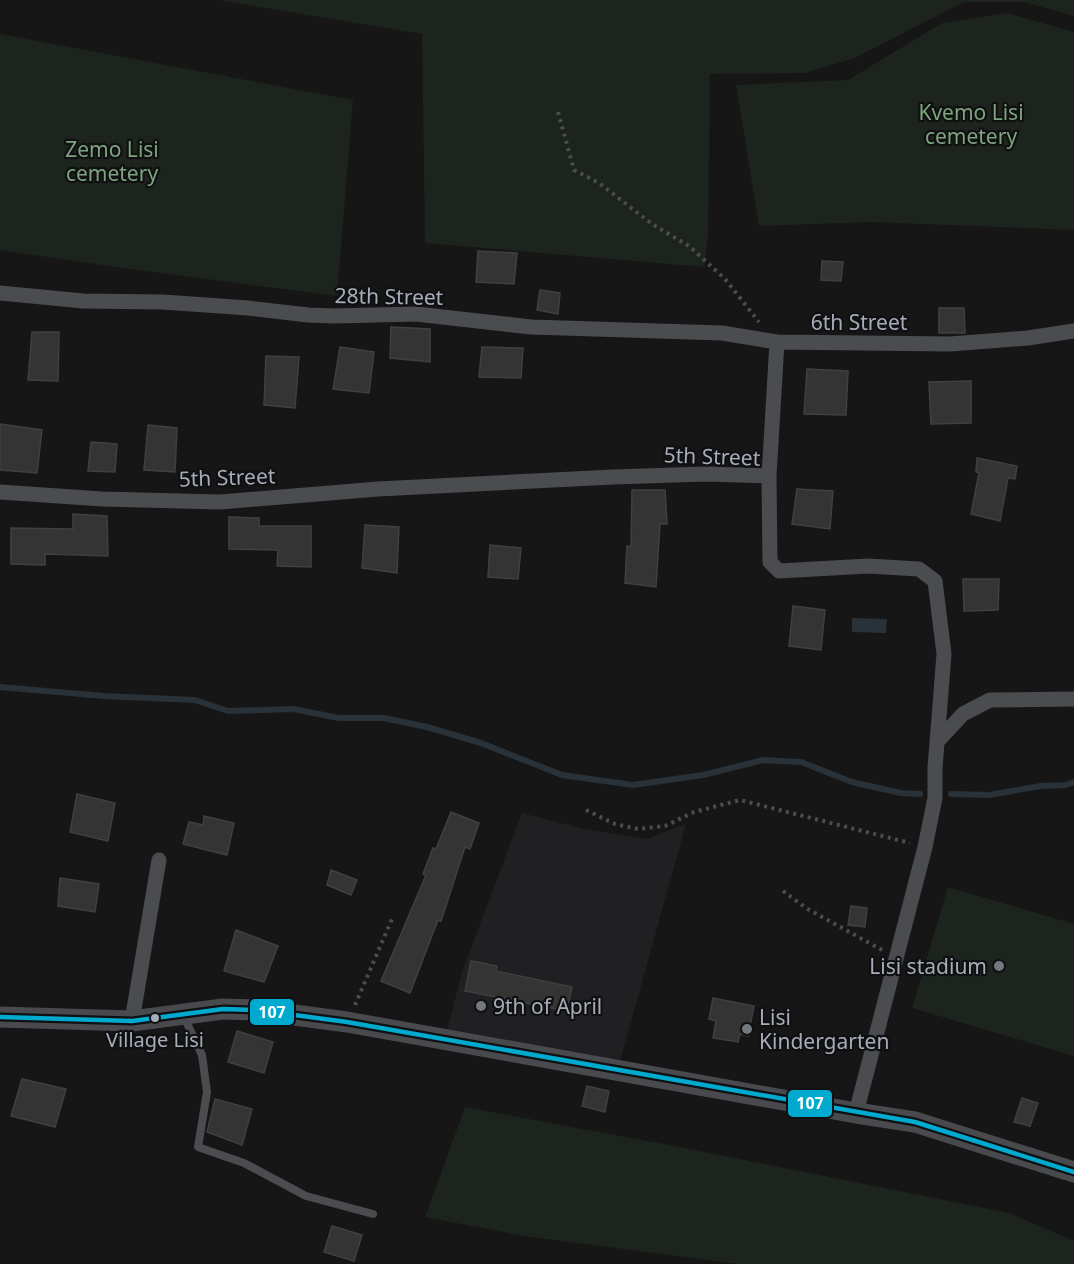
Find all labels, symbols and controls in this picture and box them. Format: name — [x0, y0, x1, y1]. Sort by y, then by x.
park label: Kvemo Lisi cemetery — [918, 98, 1024, 150]
park label: Zemo Lisi cemetery — [65, 135, 159, 187]
street label: 28th Street — [334, 281, 444, 311]
street label: 6th Street — [811, 308, 908, 336]
street label: 5th Street — [663, 440, 761, 472]
street label: 5th Street — [178, 461, 276, 493]
place label: Lisi stadium — [869, 952, 987, 980]
marker: Lisi stadium — [992, 959, 1006, 973]
place label: 9th of April — [493, 992, 602, 1020]
line badge: 107 — [249, 998, 295, 1026]
marker: 9th of April — [474, 999, 488, 1013]
text: 107 — [258, 1001, 286, 1023]
place label: Lisi Kindergarten — [759, 1003, 889, 1055]
marker: Village Lisi — [149, 1012, 161, 1024]
marker: Lisi Kindergarten — [740, 1022, 754, 1036]
place label: Village Lisi — [106, 1026, 204, 1053]
line badge: 107 — [787, 1089, 833, 1118]
text: 107 — [796, 1092, 824, 1114]

